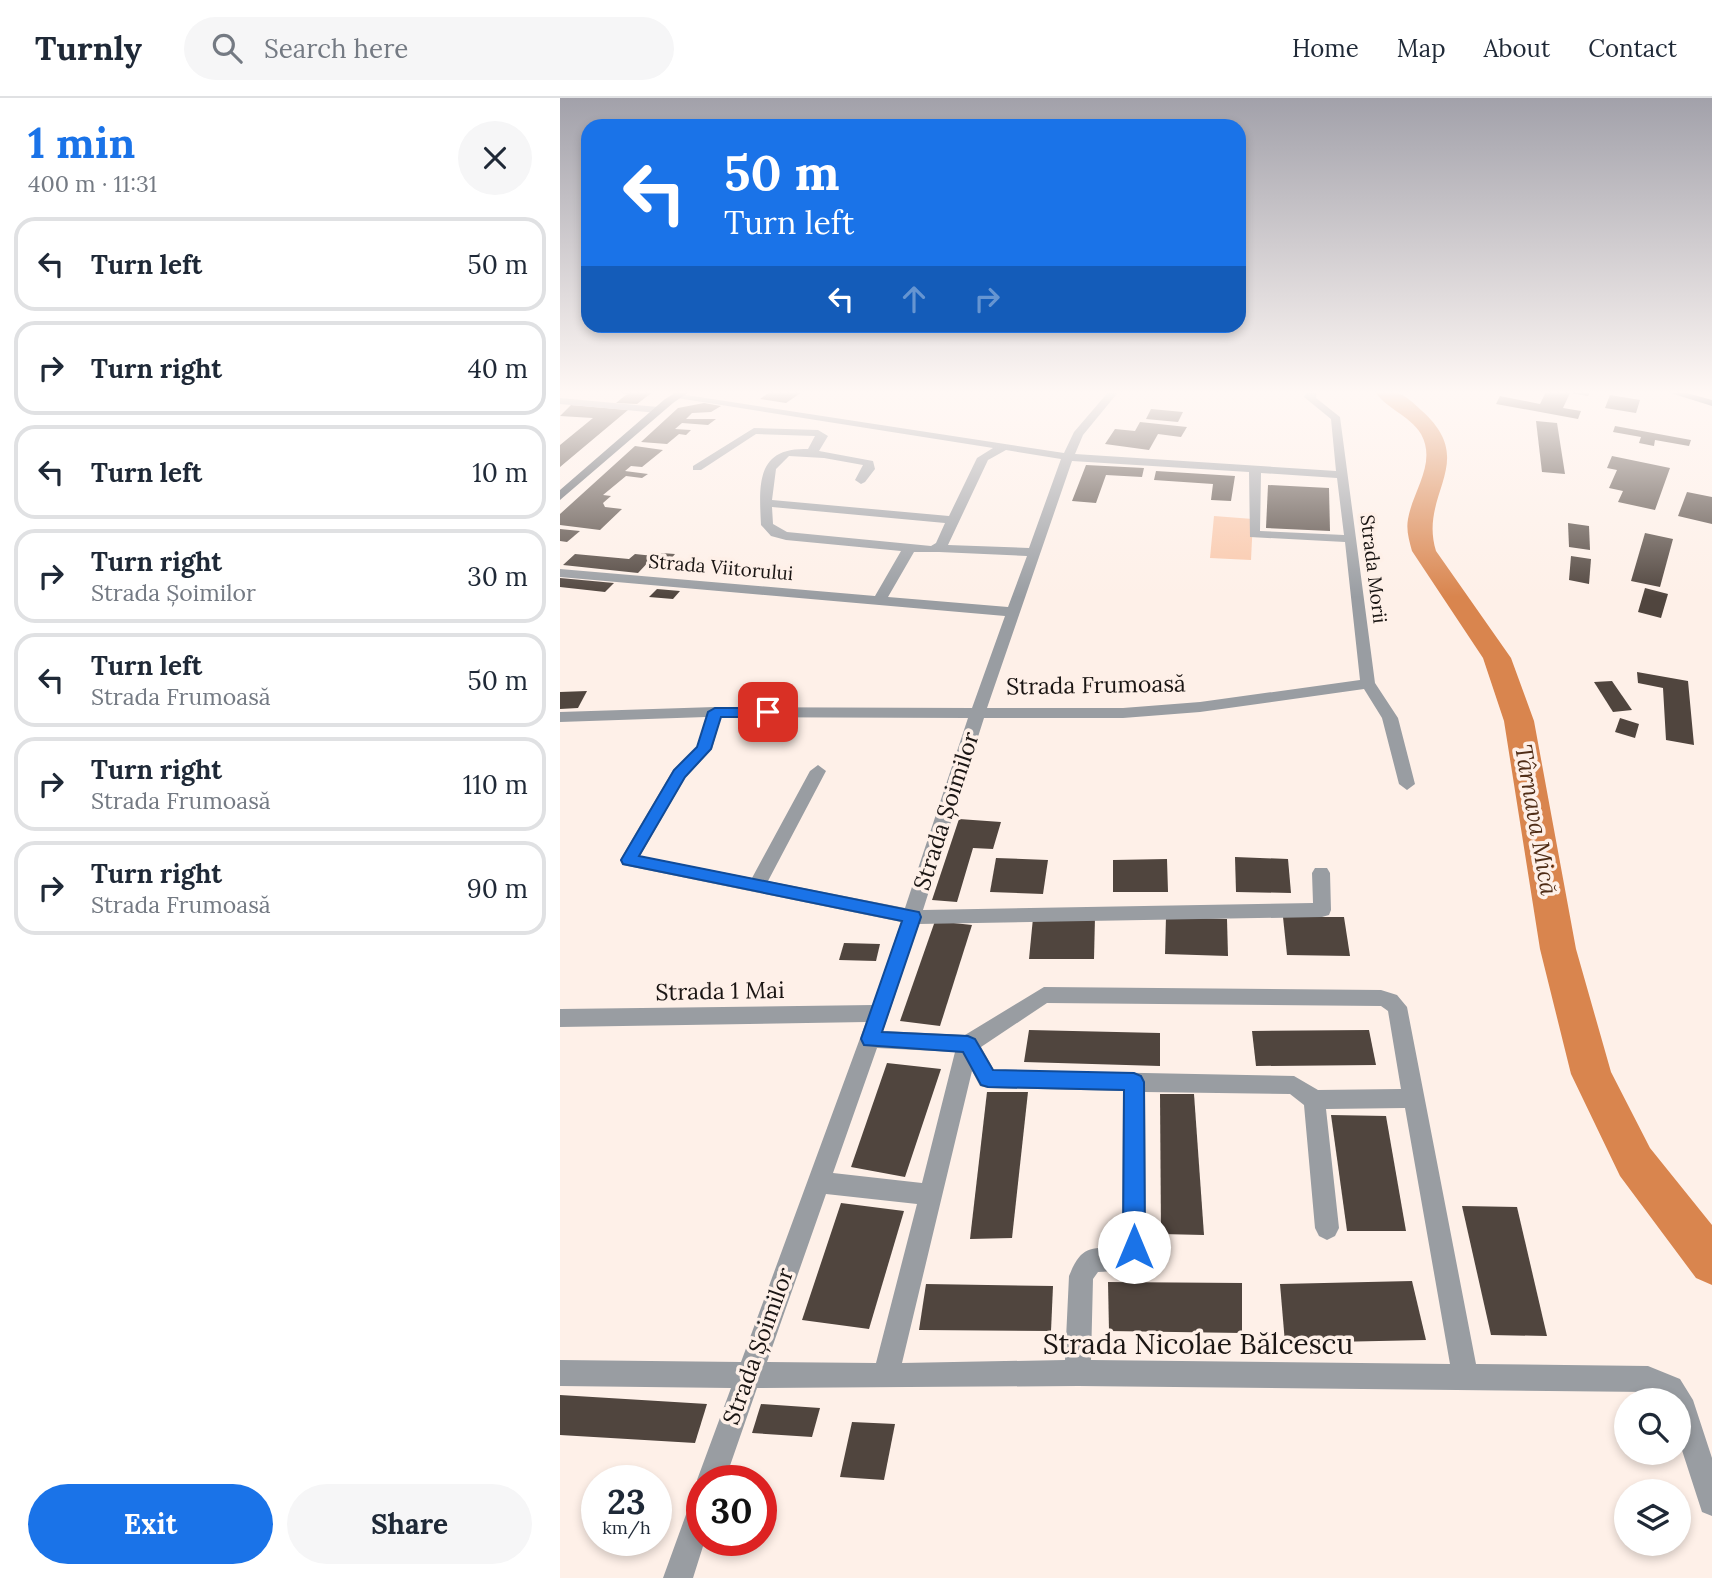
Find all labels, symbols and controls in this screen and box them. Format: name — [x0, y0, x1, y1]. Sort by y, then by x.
search box — [184, 17, 674, 80]
text: Turnly — [35, 27, 142, 69]
icon: search — [208, 29, 246, 67]
text: Search here — [264, 32, 408, 65]
text: Home — [1292, 33, 1359, 64]
text: Map — [1397, 33, 1446, 64]
text: About — [1484, 33, 1550, 64]
text: Contact — [1588, 33, 1677, 64]
text: 1 min — [28, 116, 135, 170]
button: close — [458, 121, 532, 195]
text: 50 m — [724, 141, 840, 203]
icon: left — [609, 147, 700, 238]
text: 400 m · 11:31 — [28, 169, 157, 198]
text: Turn left — [724, 202, 854, 243]
icon: left — [32, 245, 70, 283]
text: Turn left — [91, 248, 202, 281]
text: 50 m — [468, 248, 528, 281]
icon: left — [822, 280, 860, 318]
icon: ahead — [895, 280, 933, 318]
icon: right — [968, 280, 1006, 318]
icon: right — [32, 349, 70, 387]
text: Turn right — [91, 352, 222, 385]
text: 40 m — [468, 352, 528, 385]
icon: left — [32, 453, 70, 491]
text: Turn left — [91, 456, 202, 489]
text: 10 m — [472, 456, 528, 489]
street label: Strada Morii — [1355, 513, 1393, 625]
text: Turn right — [91, 545, 222, 578]
street label: Strada Viitorului — [648, 549, 794, 585]
icon: right — [32, 557, 70, 595]
text: 30 m — [467, 560, 528, 593]
text: Strada Șoimilor — [91, 578, 256, 607]
text: Turn left — [91, 649, 202, 682]
icon: left — [32, 661, 70, 699]
text: 50 m — [468, 664, 528, 697]
street label: Strada Frumoasă — [1006, 668, 1186, 701]
text: Strada Frumoasă — [91, 682, 271, 711]
pin — [738, 682, 798, 742]
icon: arrive — [749, 693, 787, 731]
street label: Strada Șoimilor — [906, 728, 985, 894]
water label: Târnava Mică — [1508, 742, 1565, 898]
text: Turn right — [91, 753, 222, 786]
icon: right — [32, 765, 70, 803]
text: 110 m — [463, 768, 528, 801]
text: Strada Frumoasă — [91, 786, 271, 815]
text: Turn right — [91, 857, 222, 890]
icon: right — [32, 869, 70, 907]
text: 90 m — [467, 872, 528, 905]
text: Strada Frumoasă — [91, 890, 271, 919]
street label: Strada 1 Mai — [655, 975, 785, 1006]
position arrow — [1097, 1210, 1171, 1284]
street label: Strada Șoimilor — [716, 1263, 799, 1428]
street label: Strada Nicolae Bălcescu — [1043, 1326, 1353, 1362]
map controls — [1614, 1388, 1691, 1556]
button: search — [1614, 1388, 1691, 1465]
speed limit sign: 30 — [686, 1465, 777, 1556]
text: 23 — [607, 1479, 646, 1524]
button: layers — [1614, 1479, 1691, 1556]
button: Exit — [28, 1484, 273, 1564]
button: Share — [287, 1484, 532, 1564]
text: km/h — [602, 1516, 651, 1539]

